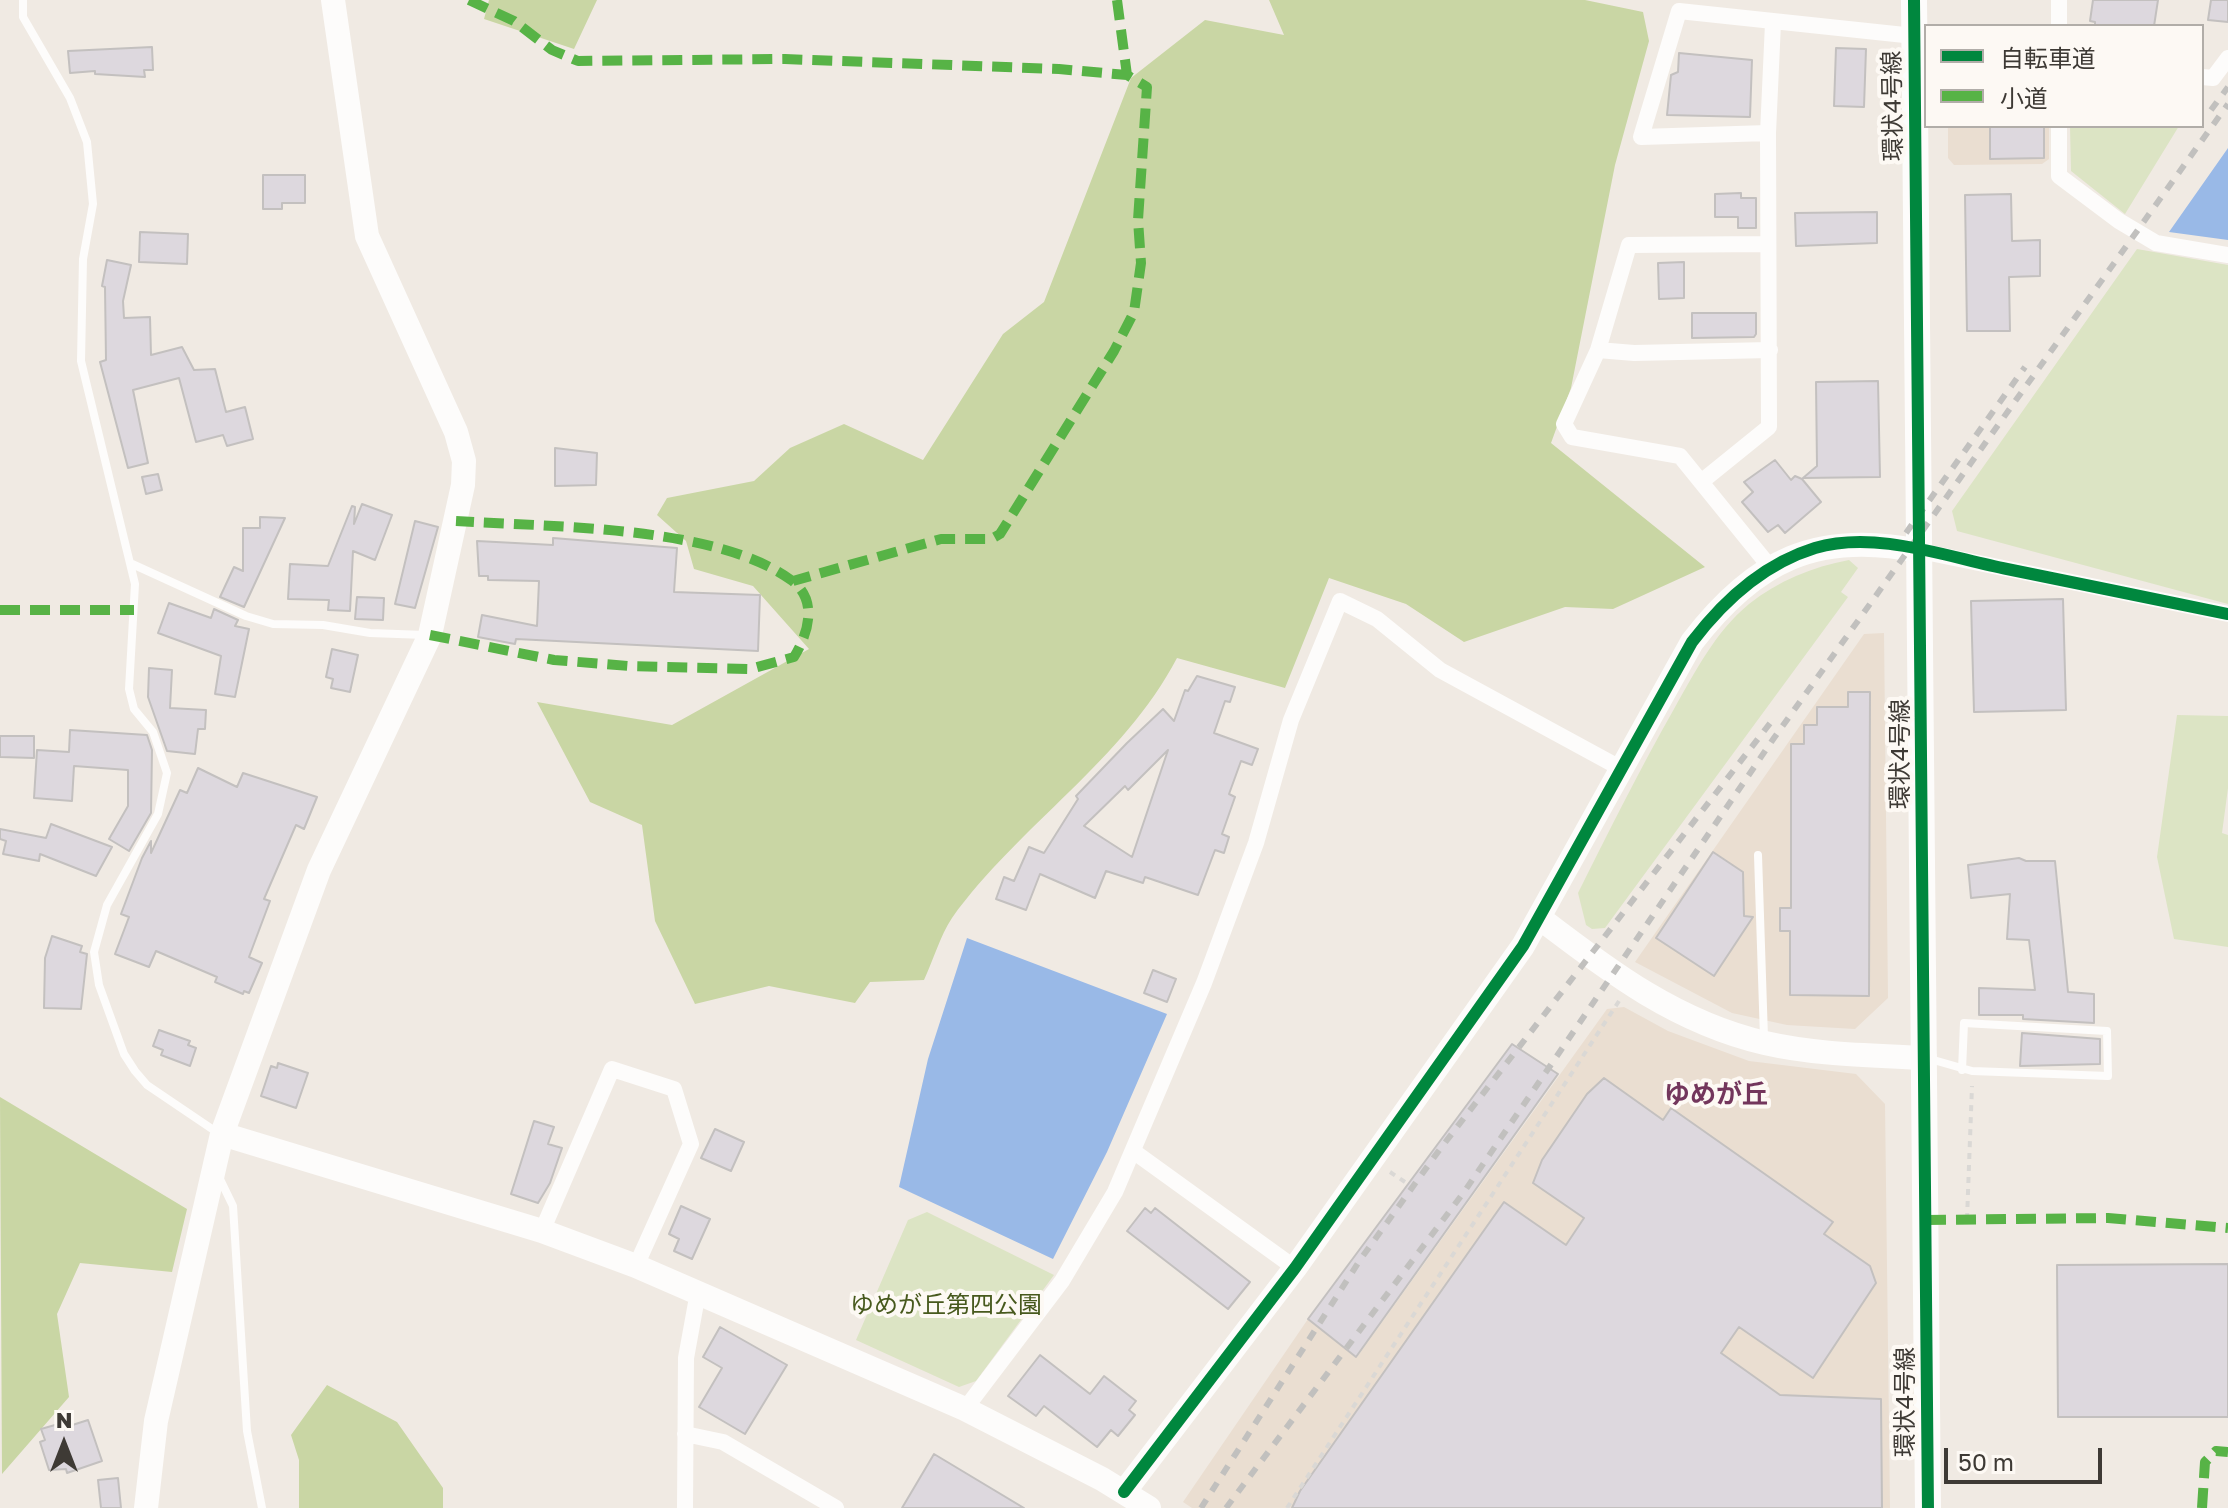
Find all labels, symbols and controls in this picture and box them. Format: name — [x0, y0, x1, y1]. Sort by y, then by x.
legend — [1924, 24, 2204, 128]
text: 自転車道 — [2000, 43, 2096, 72]
street label: 環状4号線 — [1878, 50, 1908, 162]
text: 小道 — [2000, 83, 2048, 112]
street label: 環状4号線 — [1886, 699, 1914, 809]
district label: ゆめが丘 — [1664, 1079, 1768, 1111]
park label: ゆめが丘第四公園 — [850, 1291, 1042, 1319]
street label: 環状4号線 — [1891, 1347, 1919, 1457]
north arrow — [24, 1404, 104, 1484]
text: N — [56, 1406, 72, 1433]
scale bar — [1948, 1432, 2106, 1482]
text: 50 m — [1958, 1447, 2014, 1476]

